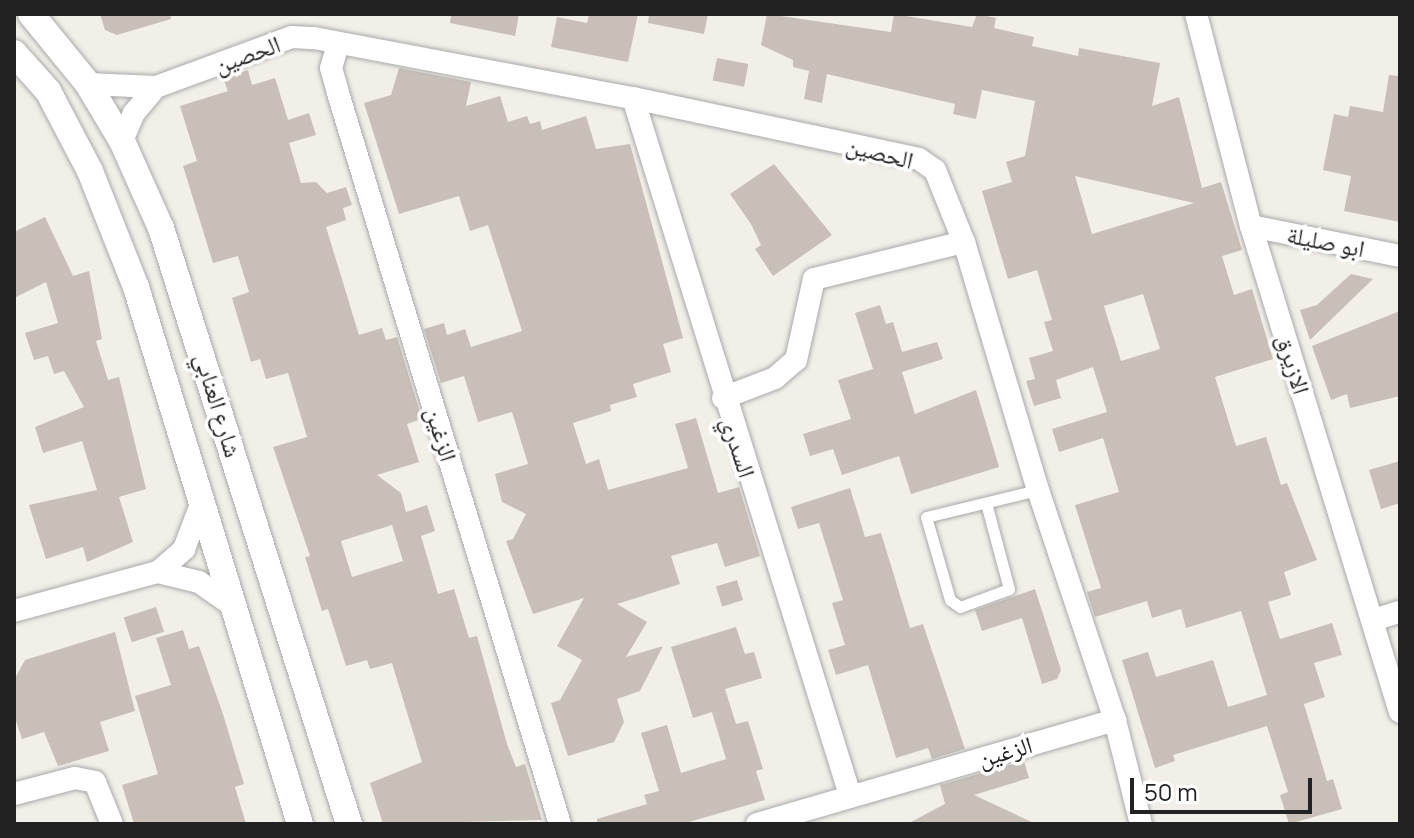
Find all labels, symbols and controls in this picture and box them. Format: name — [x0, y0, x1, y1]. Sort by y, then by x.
street label: الحصين — [210, 29, 284, 79]
street label: الحصين — [843, 130, 917, 174]
street label: ابو صليلة — [1285, 219, 1367, 263]
street label: الازيرق — [1271, 331, 1317, 397]
street label: شارع العنابي — [190, 349, 248, 461]
street label: الزغين — [420, 403, 464, 465]
street label: السدري — [716, 413, 762, 481]
street label: الزغين — [974, 730, 1036, 772]
scale bar — [1134, 762, 1316, 812]
text: 50 m — [1144, 775, 1198, 808]

